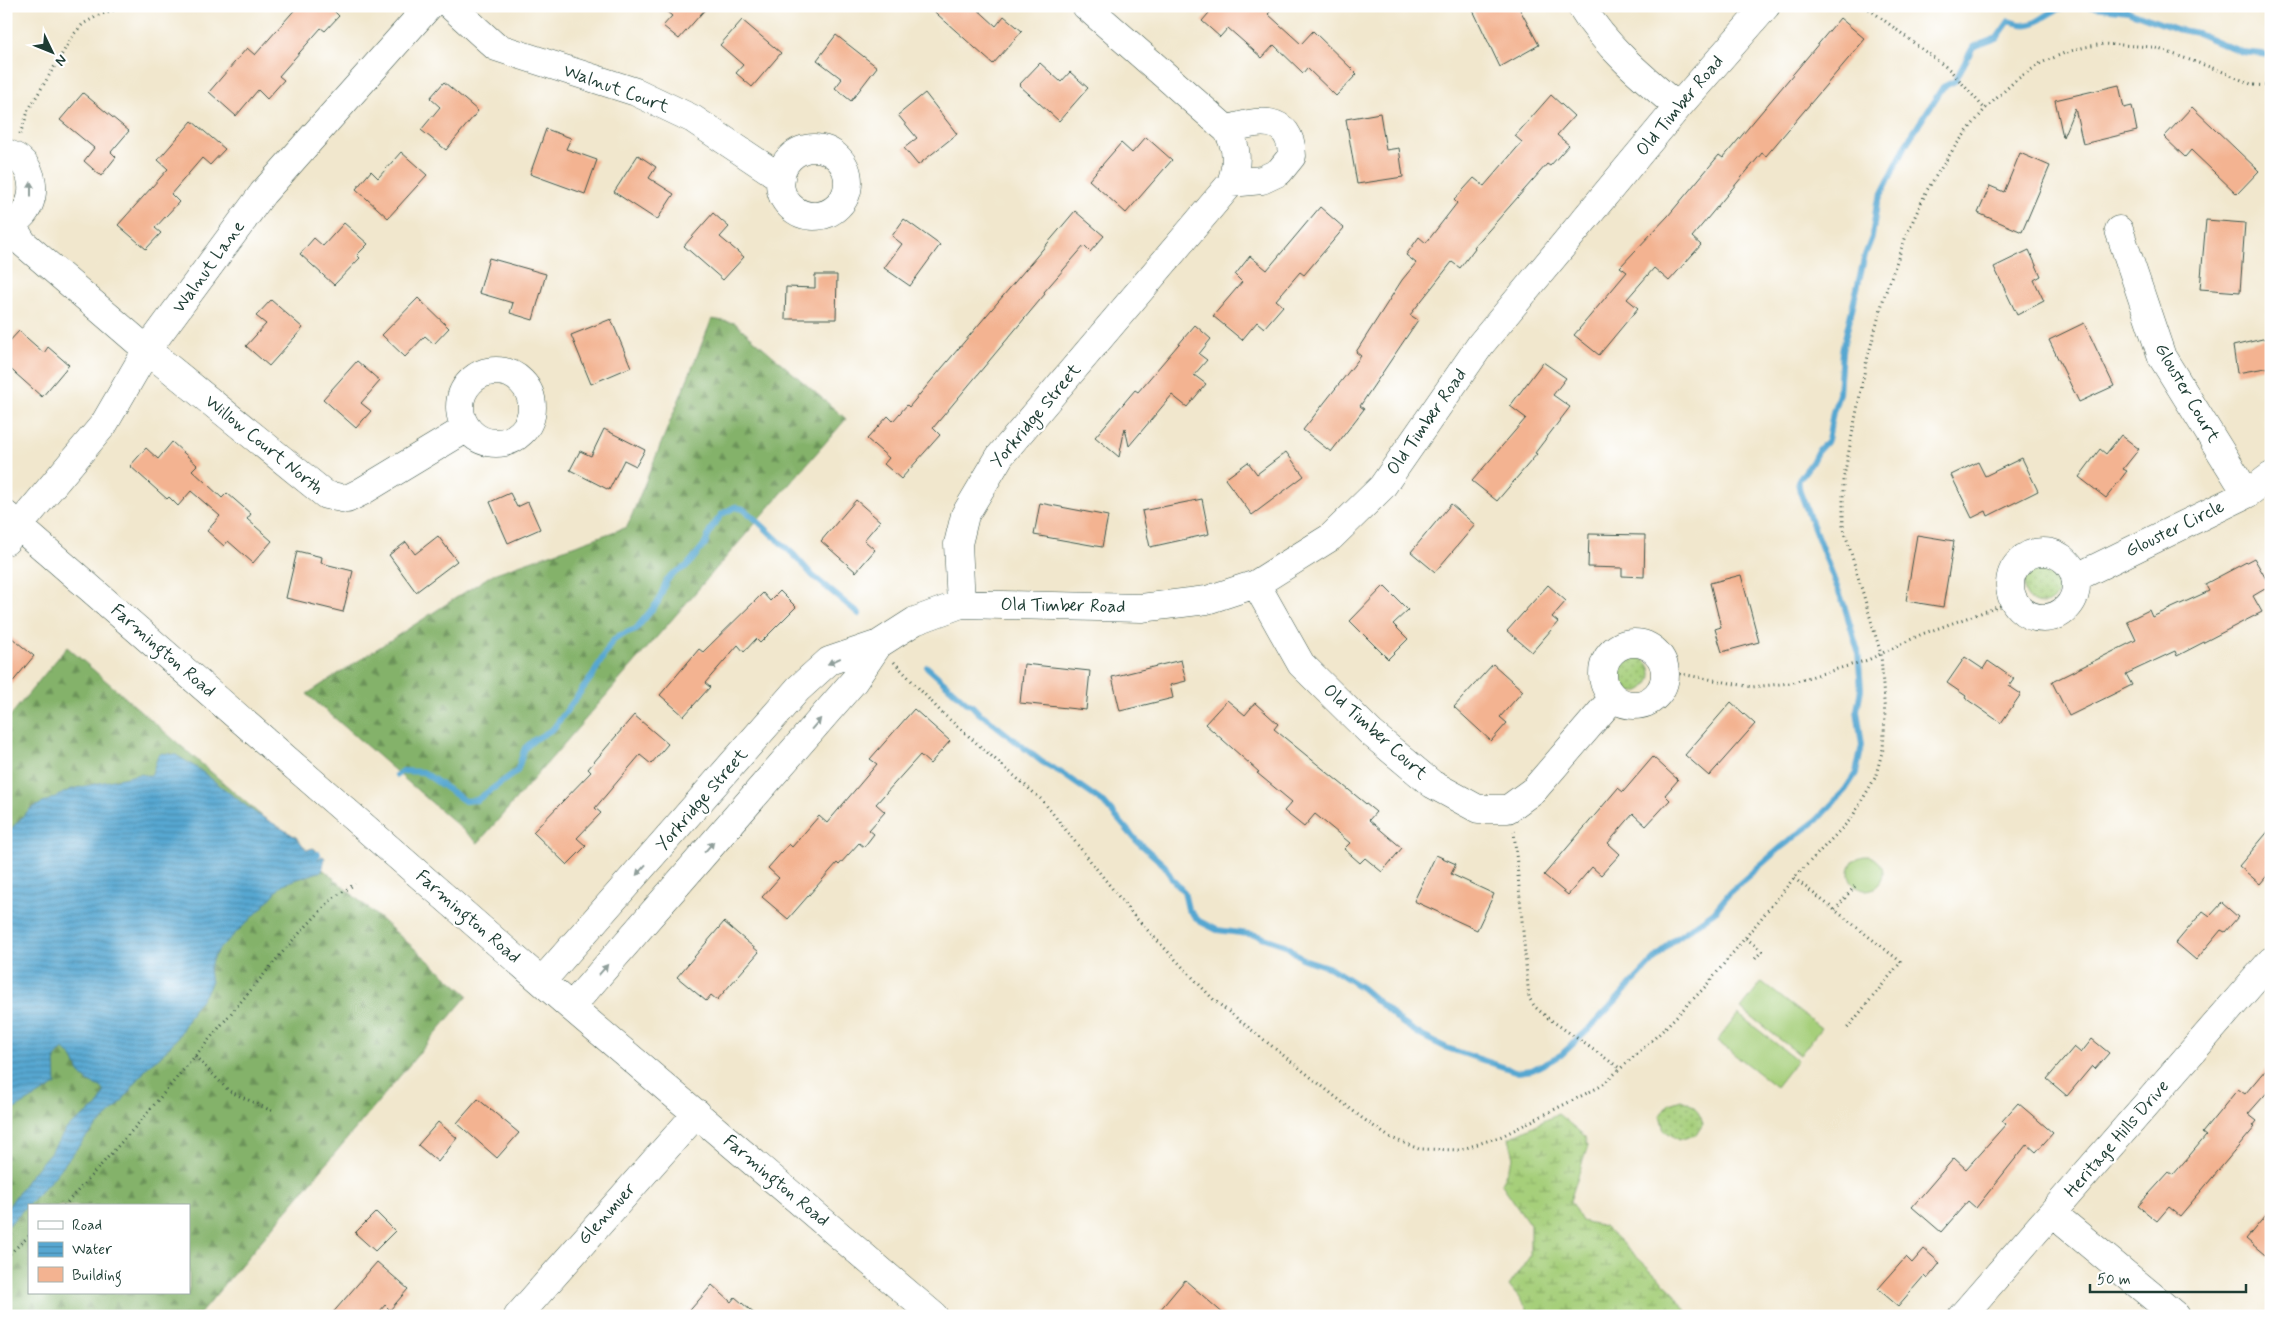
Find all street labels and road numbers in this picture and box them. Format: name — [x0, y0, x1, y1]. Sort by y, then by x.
street label: Old Timber Road — [1631, 50, 1729, 162]
street label: Walnut Court — [560, 59, 673, 119]
street label: Walnut Lane — [167, 216, 251, 318]
street label: Glouster Court — [2149, 339, 2225, 448]
street label: Yorkridge Street — [985, 359, 1088, 474]
street label: Old Timber Road — [1381, 364, 1473, 480]
street label: Willow Court North — [200, 390, 328, 500]
street label: Glouster Circle — [2122, 495, 2228, 563]
street label: Old Timber Road — [1000, 593, 1126, 619]
street label: Farmington Road — [104, 599, 221, 705]
street label: Old Timber Court — [1318, 679, 1433, 786]
street label: Yorkridge Street — [651, 743, 754, 857]
street label: Farmington Road — [409, 865, 526, 971]
street label: Heritage Hills Drive — [2059, 1075, 2175, 1203]
street label: Farmington Road — [717, 1130, 834, 1234]
street label: Glenmuer — [573, 1177, 642, 1250]

